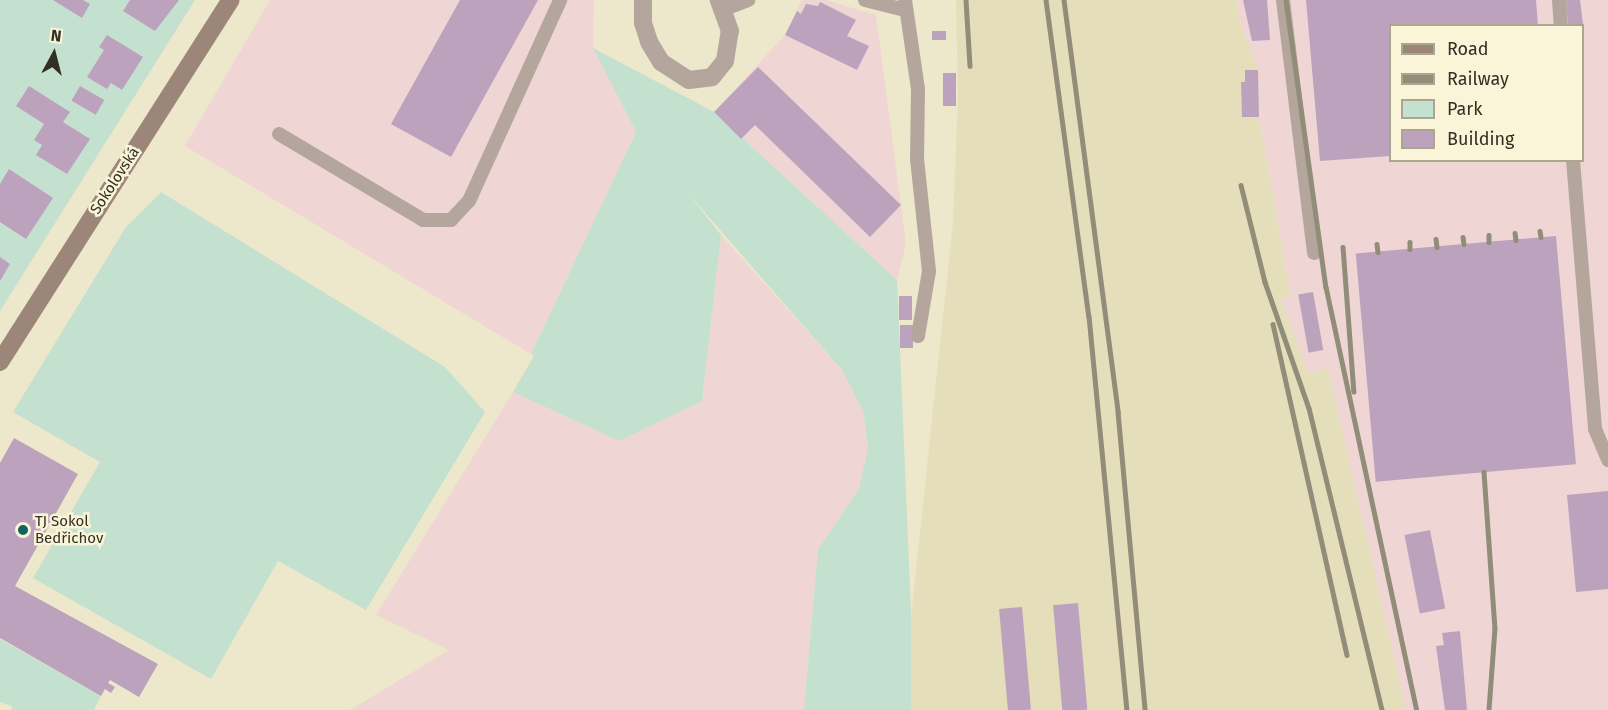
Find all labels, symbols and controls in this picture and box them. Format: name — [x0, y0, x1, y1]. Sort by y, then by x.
north arrow — [24, 24, 84, 84]
legend — [1389, 24, 1584, 162]
text: N — [50, 26, 63, 46]
text: Road — [1447, 38, 1489, 60]
text: Railway — [1447, 68, 1509, 90]
text: Park — [1447, 98, 1482, 120]
text: Building — [1447, 128, 1514, 150]
street label: Sokolovská — [87, 144, 143, 218]
place label: TJ Sokol Bedřichov — [35, 512, 103, 547]
marker: TJ Sokol Bedřichov — [16, 523, 30, 537]

